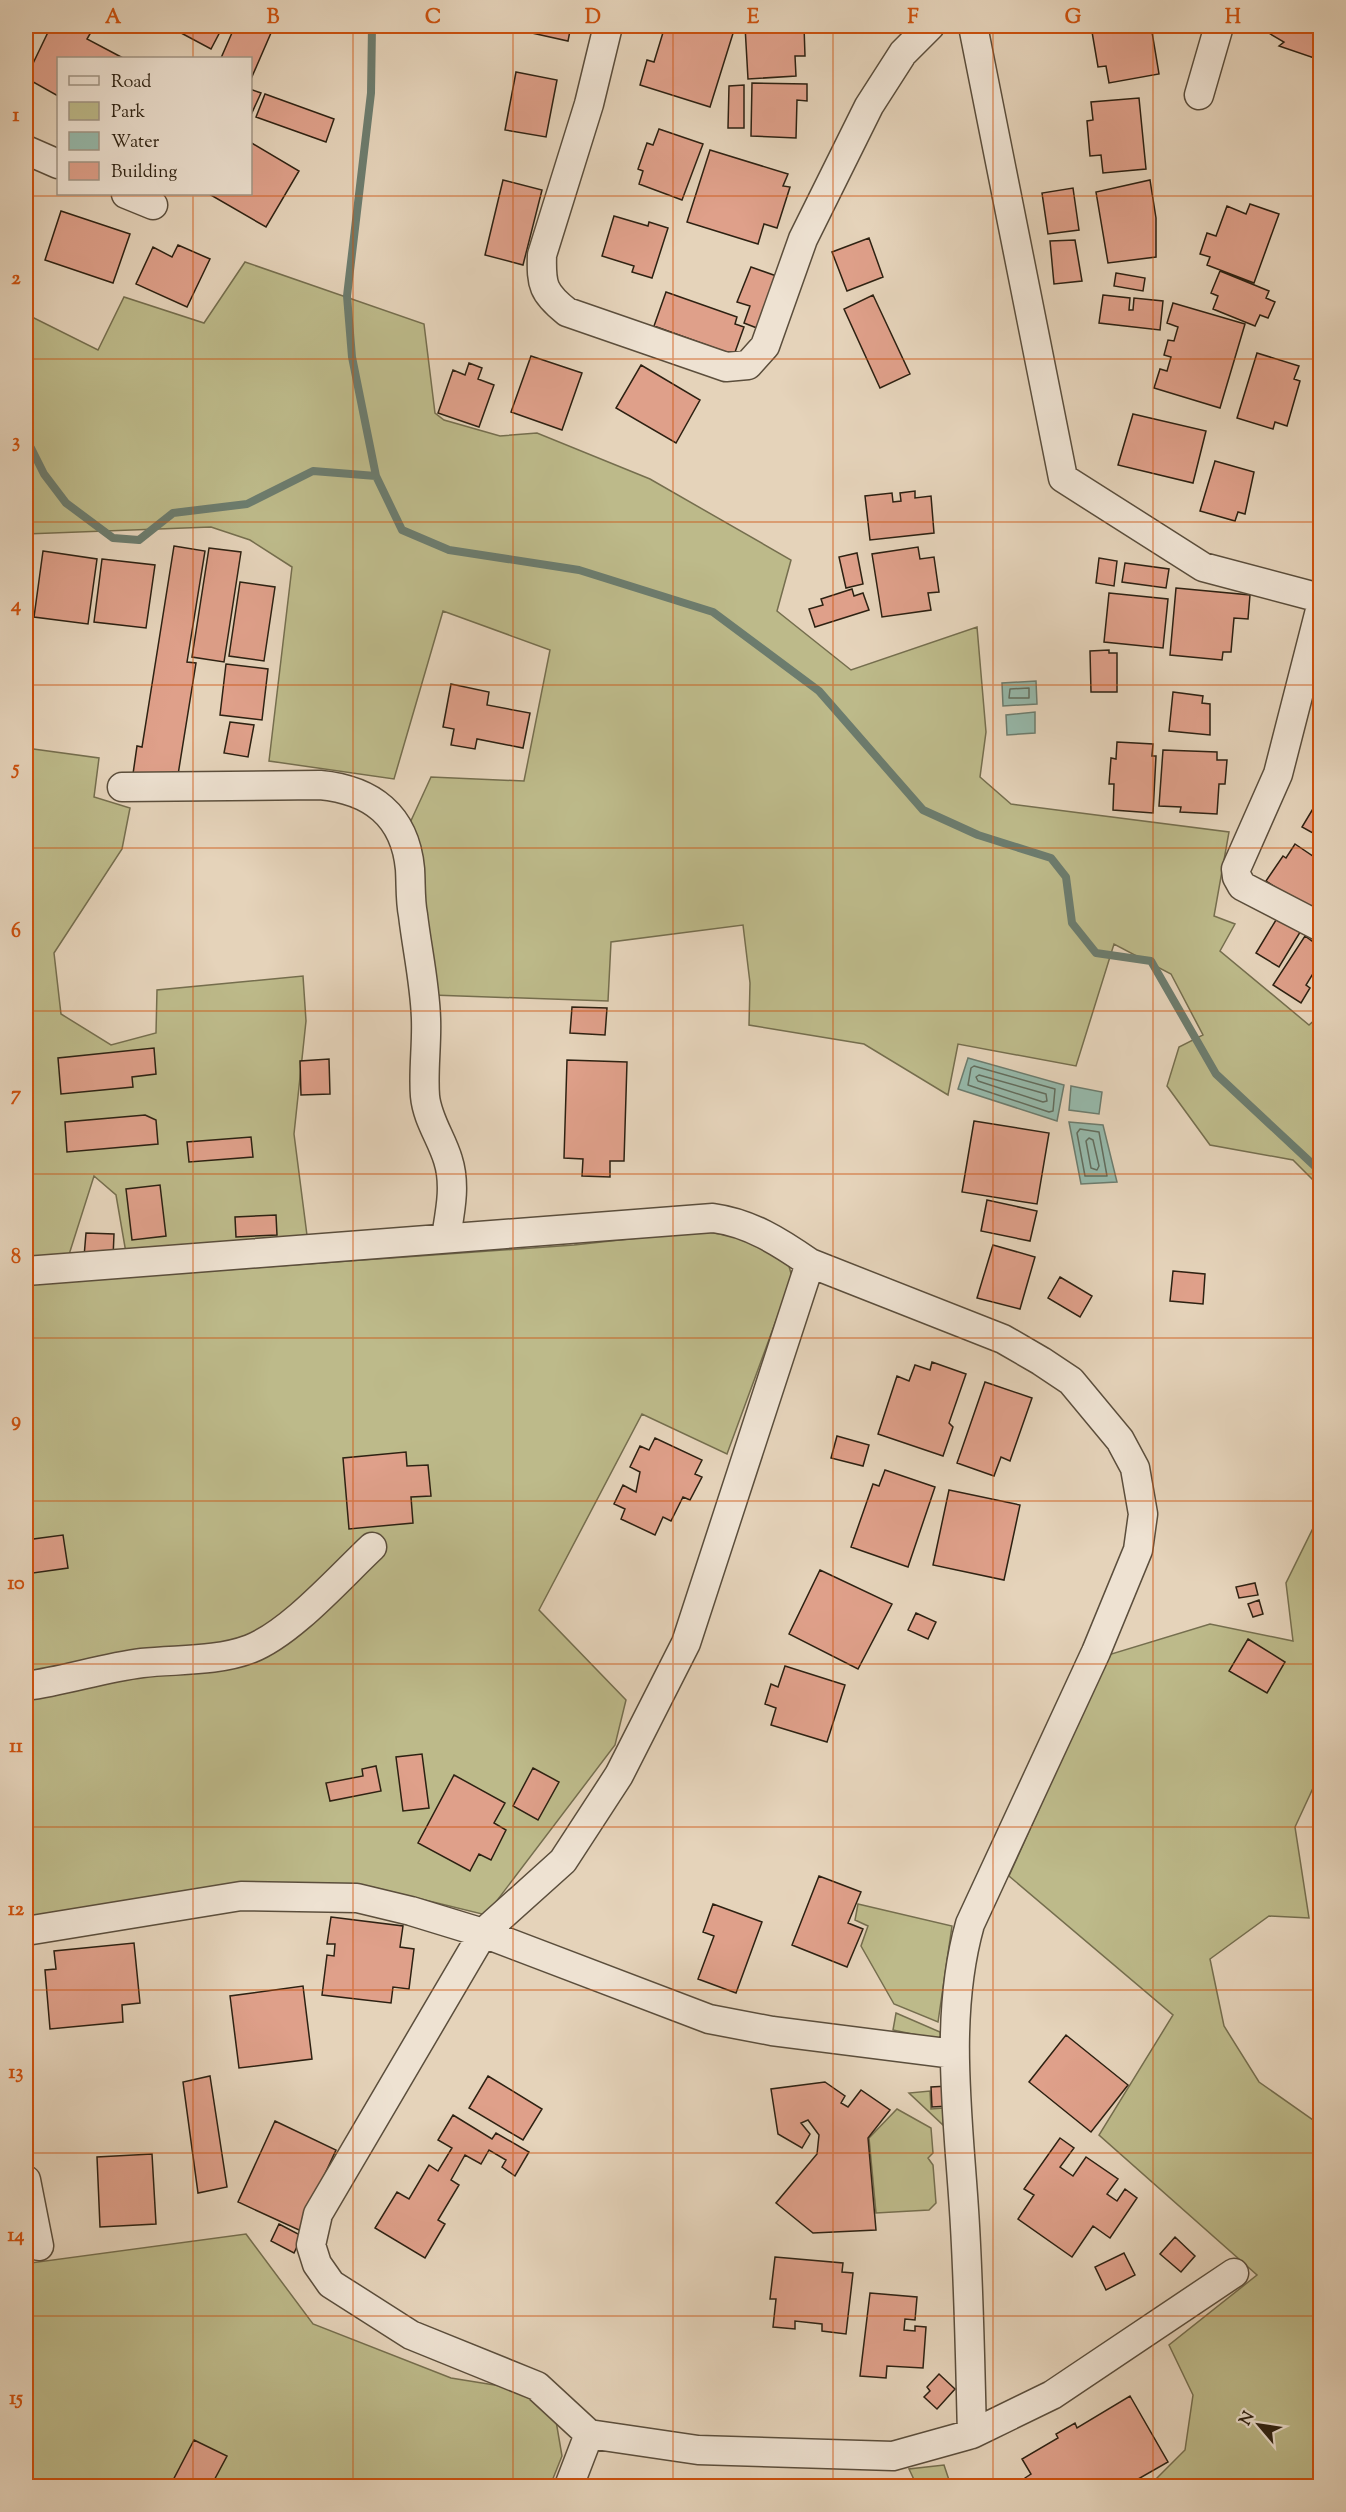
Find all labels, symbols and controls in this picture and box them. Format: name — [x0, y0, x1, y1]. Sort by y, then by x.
text: A — [105, 4, 122, 33]
text: B — [267, 4, 280, 33]
text: C — [425, 4, 441, 33]
text: D — [585, 4, 601, 33]
text: E — [747, 4, 760, 33]
text: F — [907, 4, 919, 33]
text: G — [1065, 4, 1082, 33]
text: H — [1225, 4, 1241, 33]
legend — [57, 57, 252, 195]
text: Road — [111, 70, 151, 96]
text: Park — [111, 100, 146, 126]
text: 1 — [13, 102, 20, 131]
text: Water — [111, 130, 160, 156]
text: Building — [111, 160, 177, 186]
text: 2 — [11, 265, 21, 294]
text: 3 — [12, 428, 20, 457]
text: 4 — [10, 592, 21, 621]
text: 5 — [11, 755, 20, 784]
text: 6 — [11, 918, 21, 947]
text: 7 — [11, 1081, 22, 1110]
text: 8 — [11, 1244, 21, 1273]
text: 9 — [11, 1407, 21, 1436]
text: 10 — [7, 1570, 25, 1599]
text: 11 — [9, 1733, 23, 1762]
text: 12 — [8, 1896, 25, 1925]
text: 13 — [9, 2059, 23, 2088]
text: 14 — [8, 2222, 24, 2251]
text: 15 — [9, 2385, 23, 2414]
north arrow — [1229, 2395, 1289, 2455]
text: N — [1235, 2408, 1261, 2430]

